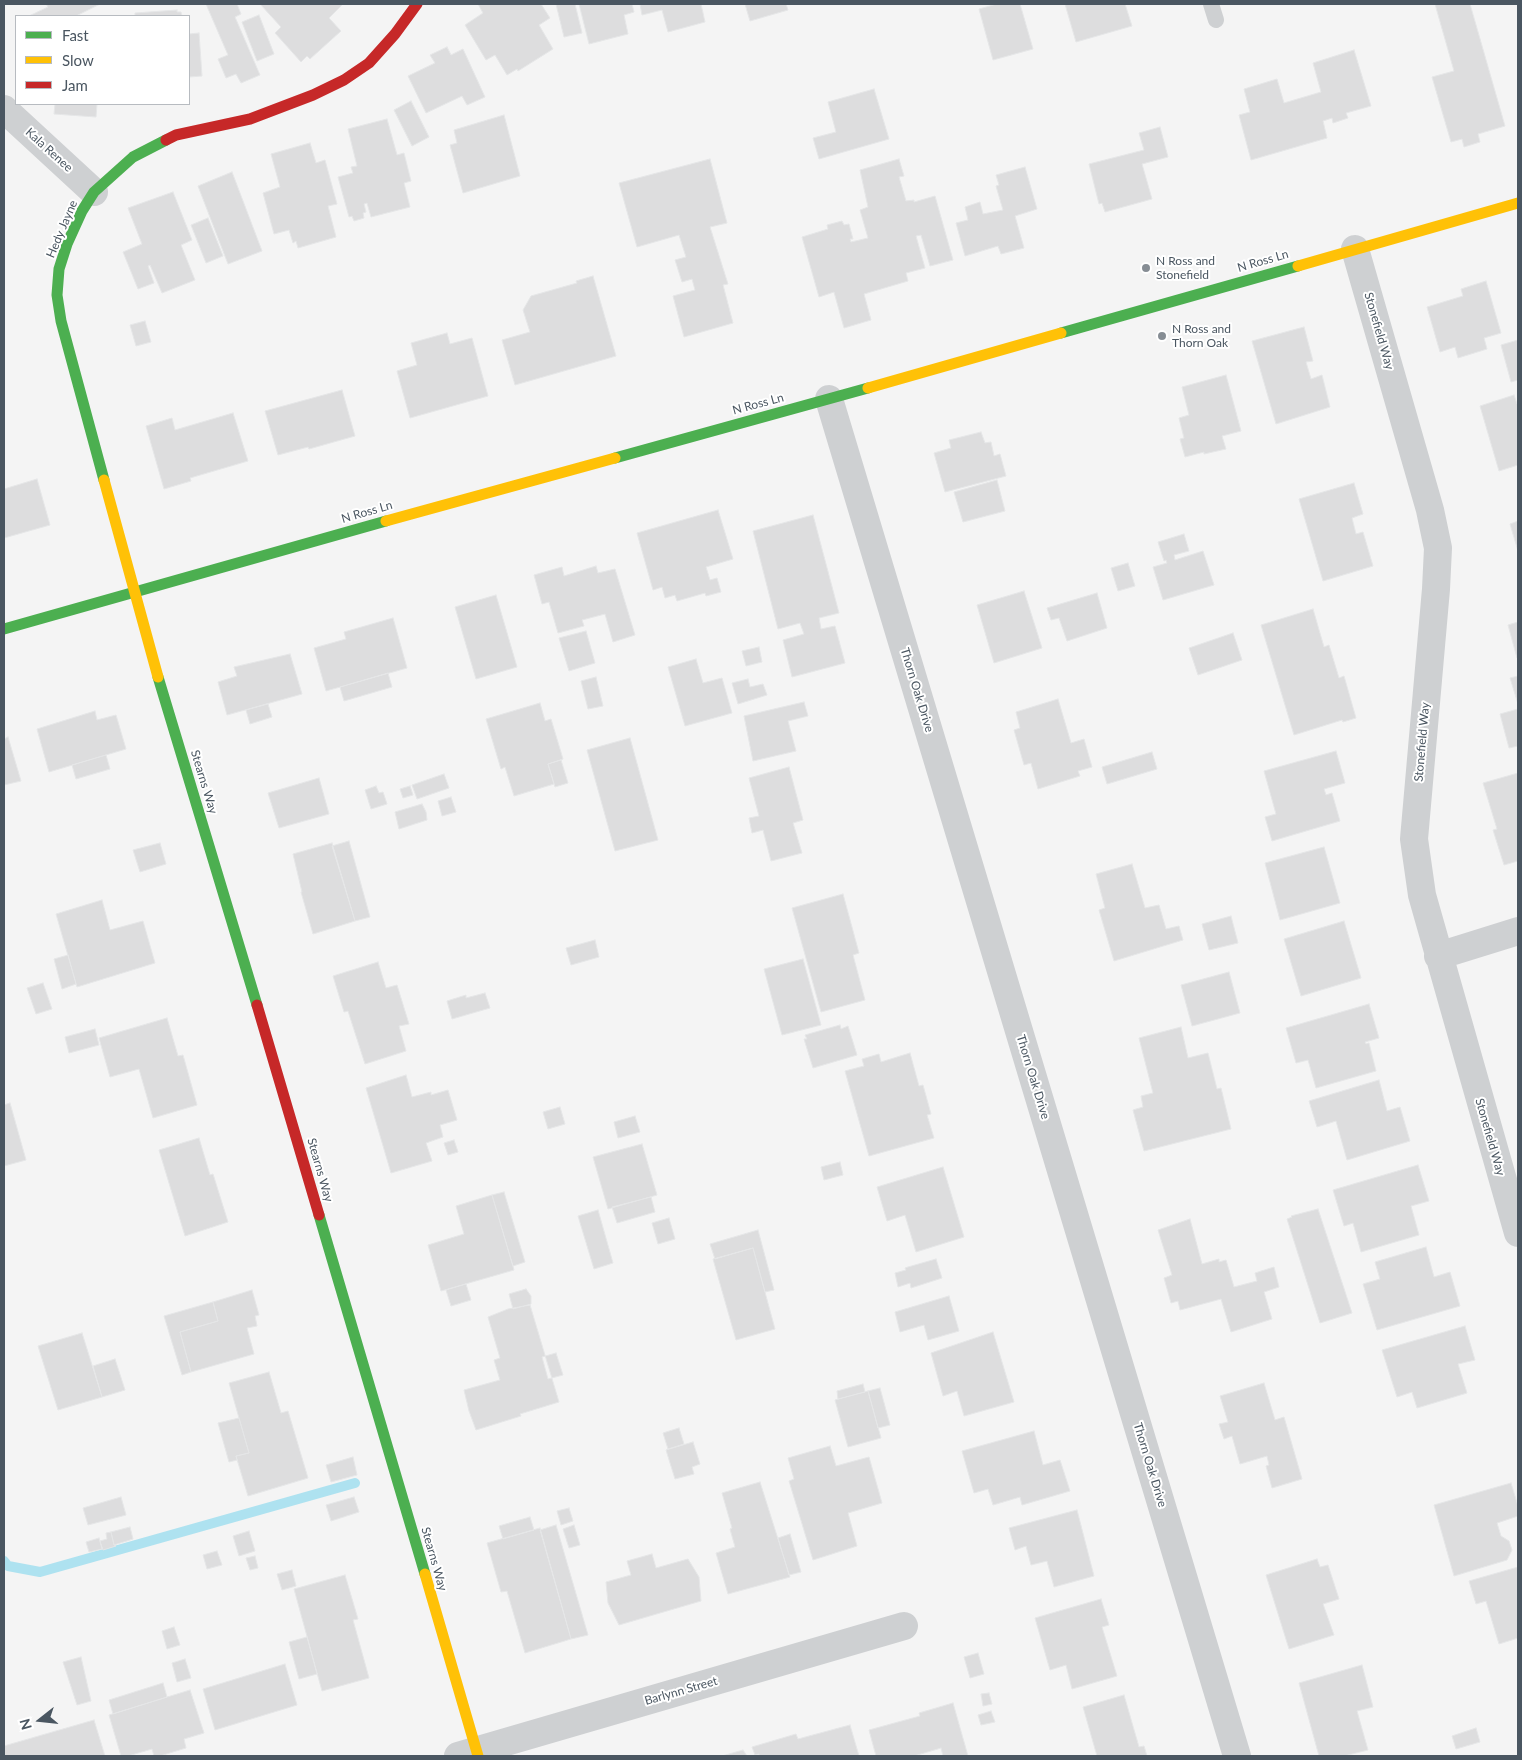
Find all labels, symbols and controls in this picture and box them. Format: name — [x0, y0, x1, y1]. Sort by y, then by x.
legend — [15, 15, 190, 105]
text: Fast — [62, 26, 89, 44]
text: Slow — [62, 51, 94, 69]
text: Jam — [62, 76, 88, 94]
street label: Kala Renee — [22, 125, 76, 175]
street label: Hedy Jayne — [43, 198, 81, 260]
street label: N Ross Ln — [1236, 247, 1290, 275]
place label: N Ross and Stonefield — [1156, 254, 1215, 282]
marker: N Ross and Stonefield — [1140, 262, 1152, 274]
street label: Stonefield Way — [1361, 291, 1397, 371]
place label: N Ross and Thorn Oak — [1172, 322, 1231, 350]
marker: N Ross and Thorn Oak — [1156, 330, 1168, 342]
street label: N Ross Ln — [731, 390, 785, 418]
street label: N Ross Ln — [340, 498, 394, 526]
street label: Thorn Oak Drive — [897, 646, 937, 734]
street label: Stonefield Way — [1411, 702, 1433, 782]
street label: Stearns Way — [187, 748, 221, 816]
street label: Thorn Oak Drive — [1013, 1033, 1053, 1121]
street label: Stonefield Way — [1472, 1097, 1508, 1177]
street label: Stearns Way — [304, 1136, 336, 1204]
street label: Thorn Oak Drive — [1130, 1421, 1170, 1509]
street label: Stearns Way — [418, 1525, 450, 1593]
street label: Barlynn Street — [643, 1674, 719, 1708]
north arrow — [15, 1695, 65, 1745]
text: N — [15, 1717, 35, 1732]

